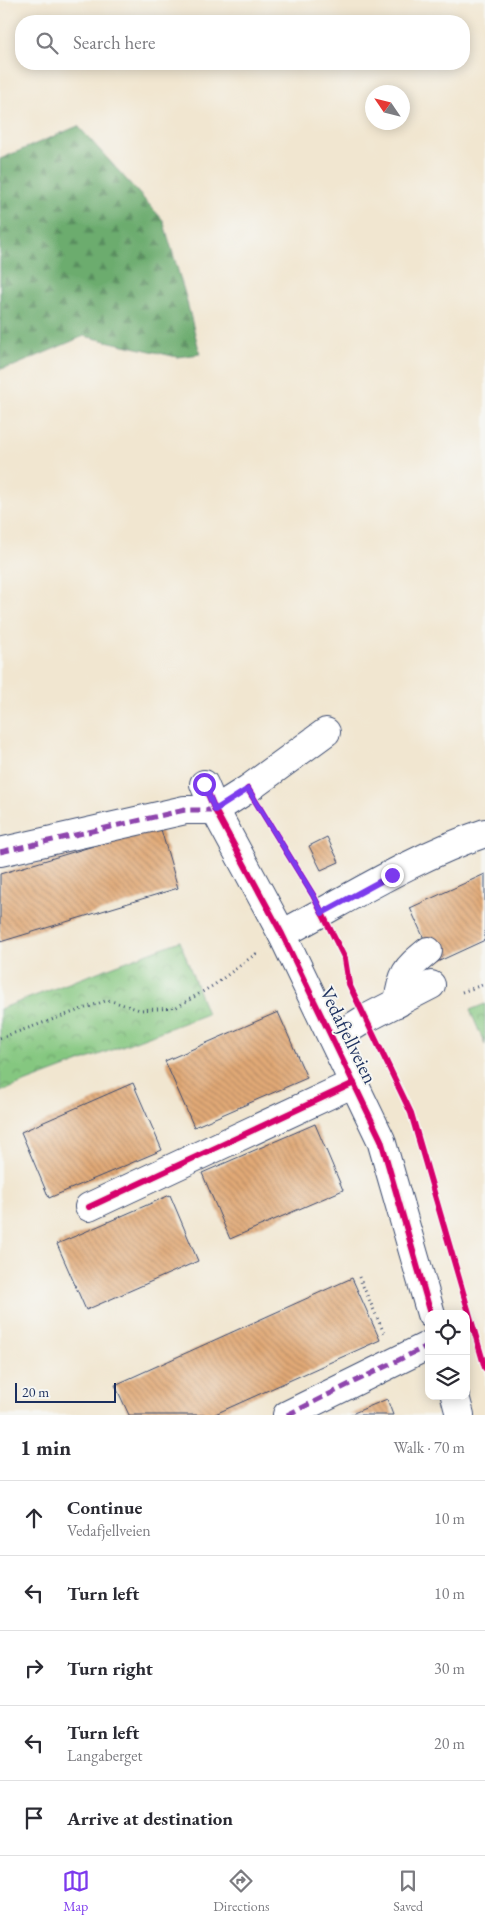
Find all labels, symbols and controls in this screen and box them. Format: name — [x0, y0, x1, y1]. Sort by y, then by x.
search box — [15, 15, 470, 70]
icon: search — [33, 29, 61, 57]
text: Search here — [73, 30, 155, 55]
north arrow — [365, 85, 410, 130]
route start — [193, 773, 216, 796]
route end — [381, 864, 404, 887]
street label: Vedafjellveien — [314, 982, 384, 1088]
map controls — [425, 1310, 470, 1400]
button: locate — [425, 1310, 470, 1355]
button: layers — [425, 1355, 470, 1400]
scale bar — [15, 1380, 116, 1403]
text: 20 m — [22, 1383, 49, 1401]
text: 1 min — [20, 1434, 71, 1461]
text: Walk · 70 m — [394, 1437, 465, 1458]
text: Continue — [67, 1495, 142, 1520]
icon: ahead — [20, 1504, 48, 1532]
text: 10 m — [434, 1508, 465, 1529]
text: Vedafjellveien — [67, 1520, 151, 1541]
icon: left — [20, 1579, 48, 1607]
text: Turn left — [67, 1581, 139, 1606]
text: 10 m — [434, 1583, 465, 1604]
icon: right — [20, 1654, 48, 1682]
text: Turn right — [67, 1656, 153, 1681]
text: 30 m — [434, 1658, 465, 1679]
text: Turn left — [67, 1720, 139, 1745]
icon: left — [20, 1729, 48, 1757]
text: 20 m — [434, 1733, 465, 1754]
text: Langaberget — [67, 1745, 143, 1766]
icon: arrive — [20, 1804, 48, 1832]
text: Arrive at destination — [67, 1806, 233, 1831]
tab: Map — [62, 1867, 90, 1915]
tab: Directions — [213, 1867, 270, 1915]
tab: Saved — [393, 1867, 423, 1915]

